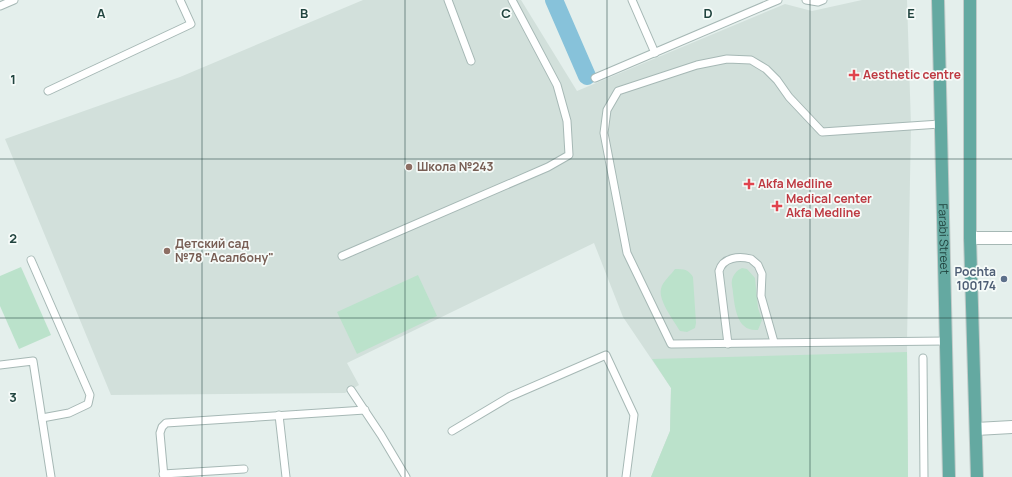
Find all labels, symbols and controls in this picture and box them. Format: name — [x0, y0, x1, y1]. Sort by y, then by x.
text: A — [97, 4, 106, 22]
text: B — [300, 4, 308, 22]
text: C — [501, 4, 511, 22]
text: D — [703, 4, 713, 22]
text: E — [907, 4, 915, 22]
place label: Aesthetic centre — [863, 66, 961, 83]
marker: Aesthetic centre — [848, 69, 860, 81]
text: 1 — [10, 70, 16, 88]
place label: Школа №243 — [417, 158, 493, 175]
marker: Школа №243 — [404, 162, 414, 172]
place label: Akfa Medline — [758, 175, 832, 192]
marker: Akfa Medline — [743, 178, 755, 190]
place label: Medical center Akfa Medline — [786, 190, 872, 221]
marker: Medical center Akfa Medline — [771, 200, 783, 212]
street label: Farabi Street — [935, 203, 953, 275]
text: 2 — [9, 229, 17, 247]
place label: Детский сад №78 "Асалбону" — [175, 235, 274, 266]
marker: Детский сад №78 "Асалбону" — [162, 246, 172, 256]
place label: Pochta 100174 — [955, 263, 996, 294]
marker: Pochta 100174 — [999, 274, 1009, 284]
text: 3 — [9, 388, 17, 406]

